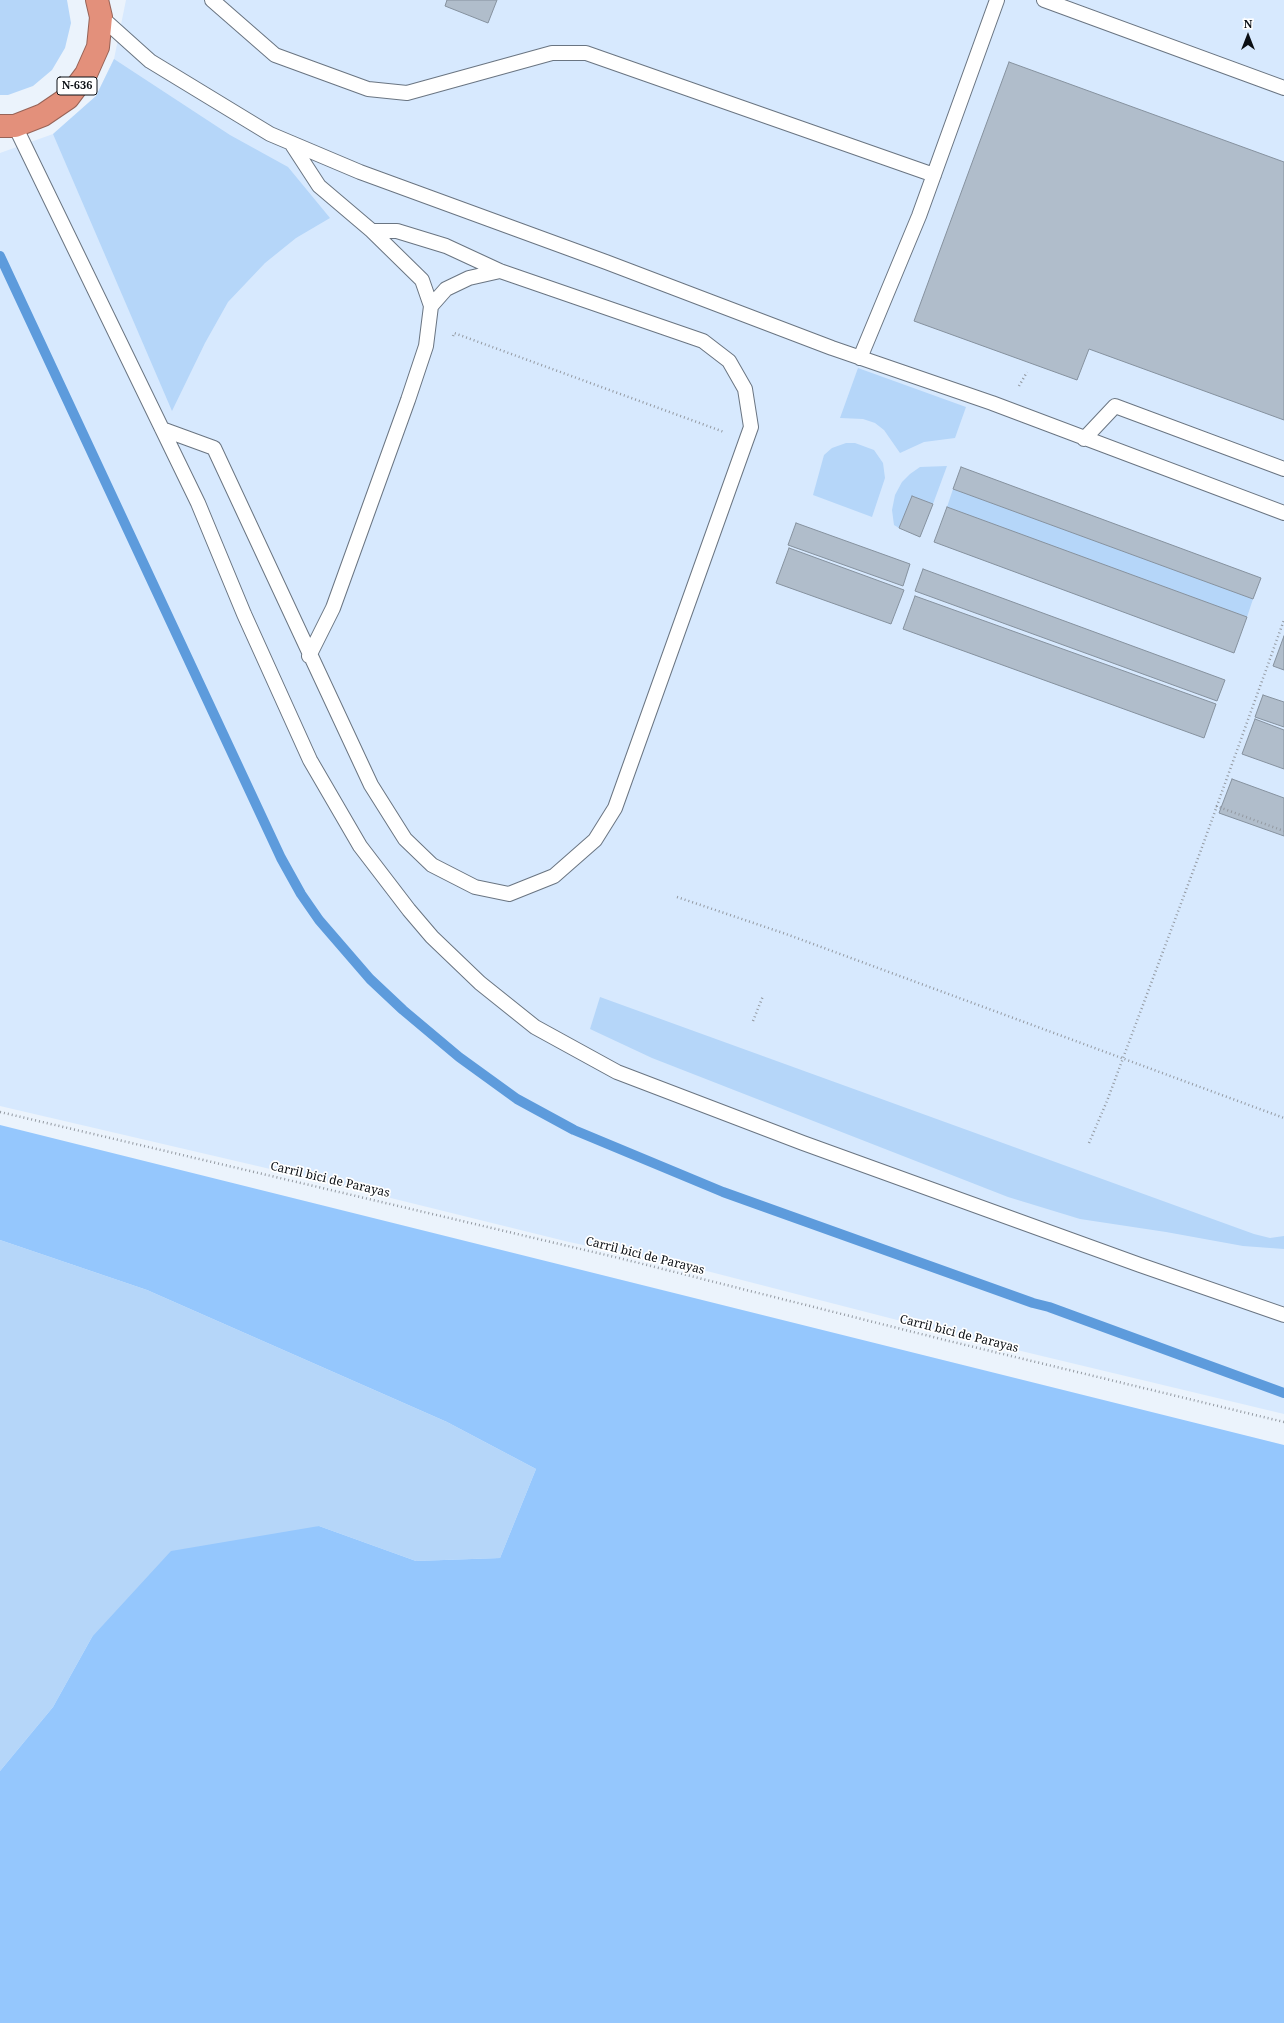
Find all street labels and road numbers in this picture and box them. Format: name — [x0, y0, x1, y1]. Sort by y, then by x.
road number: N-636 — [57, 77, 97, 95]
street label: Carril bici de Parayas — [269, 1159, 391, 1201]
street label: Carril bici de Parayas — [584, 1234, 706, 1278]
street label: Carril bici de Parayas — [898, 1312, 1020, 1356]

